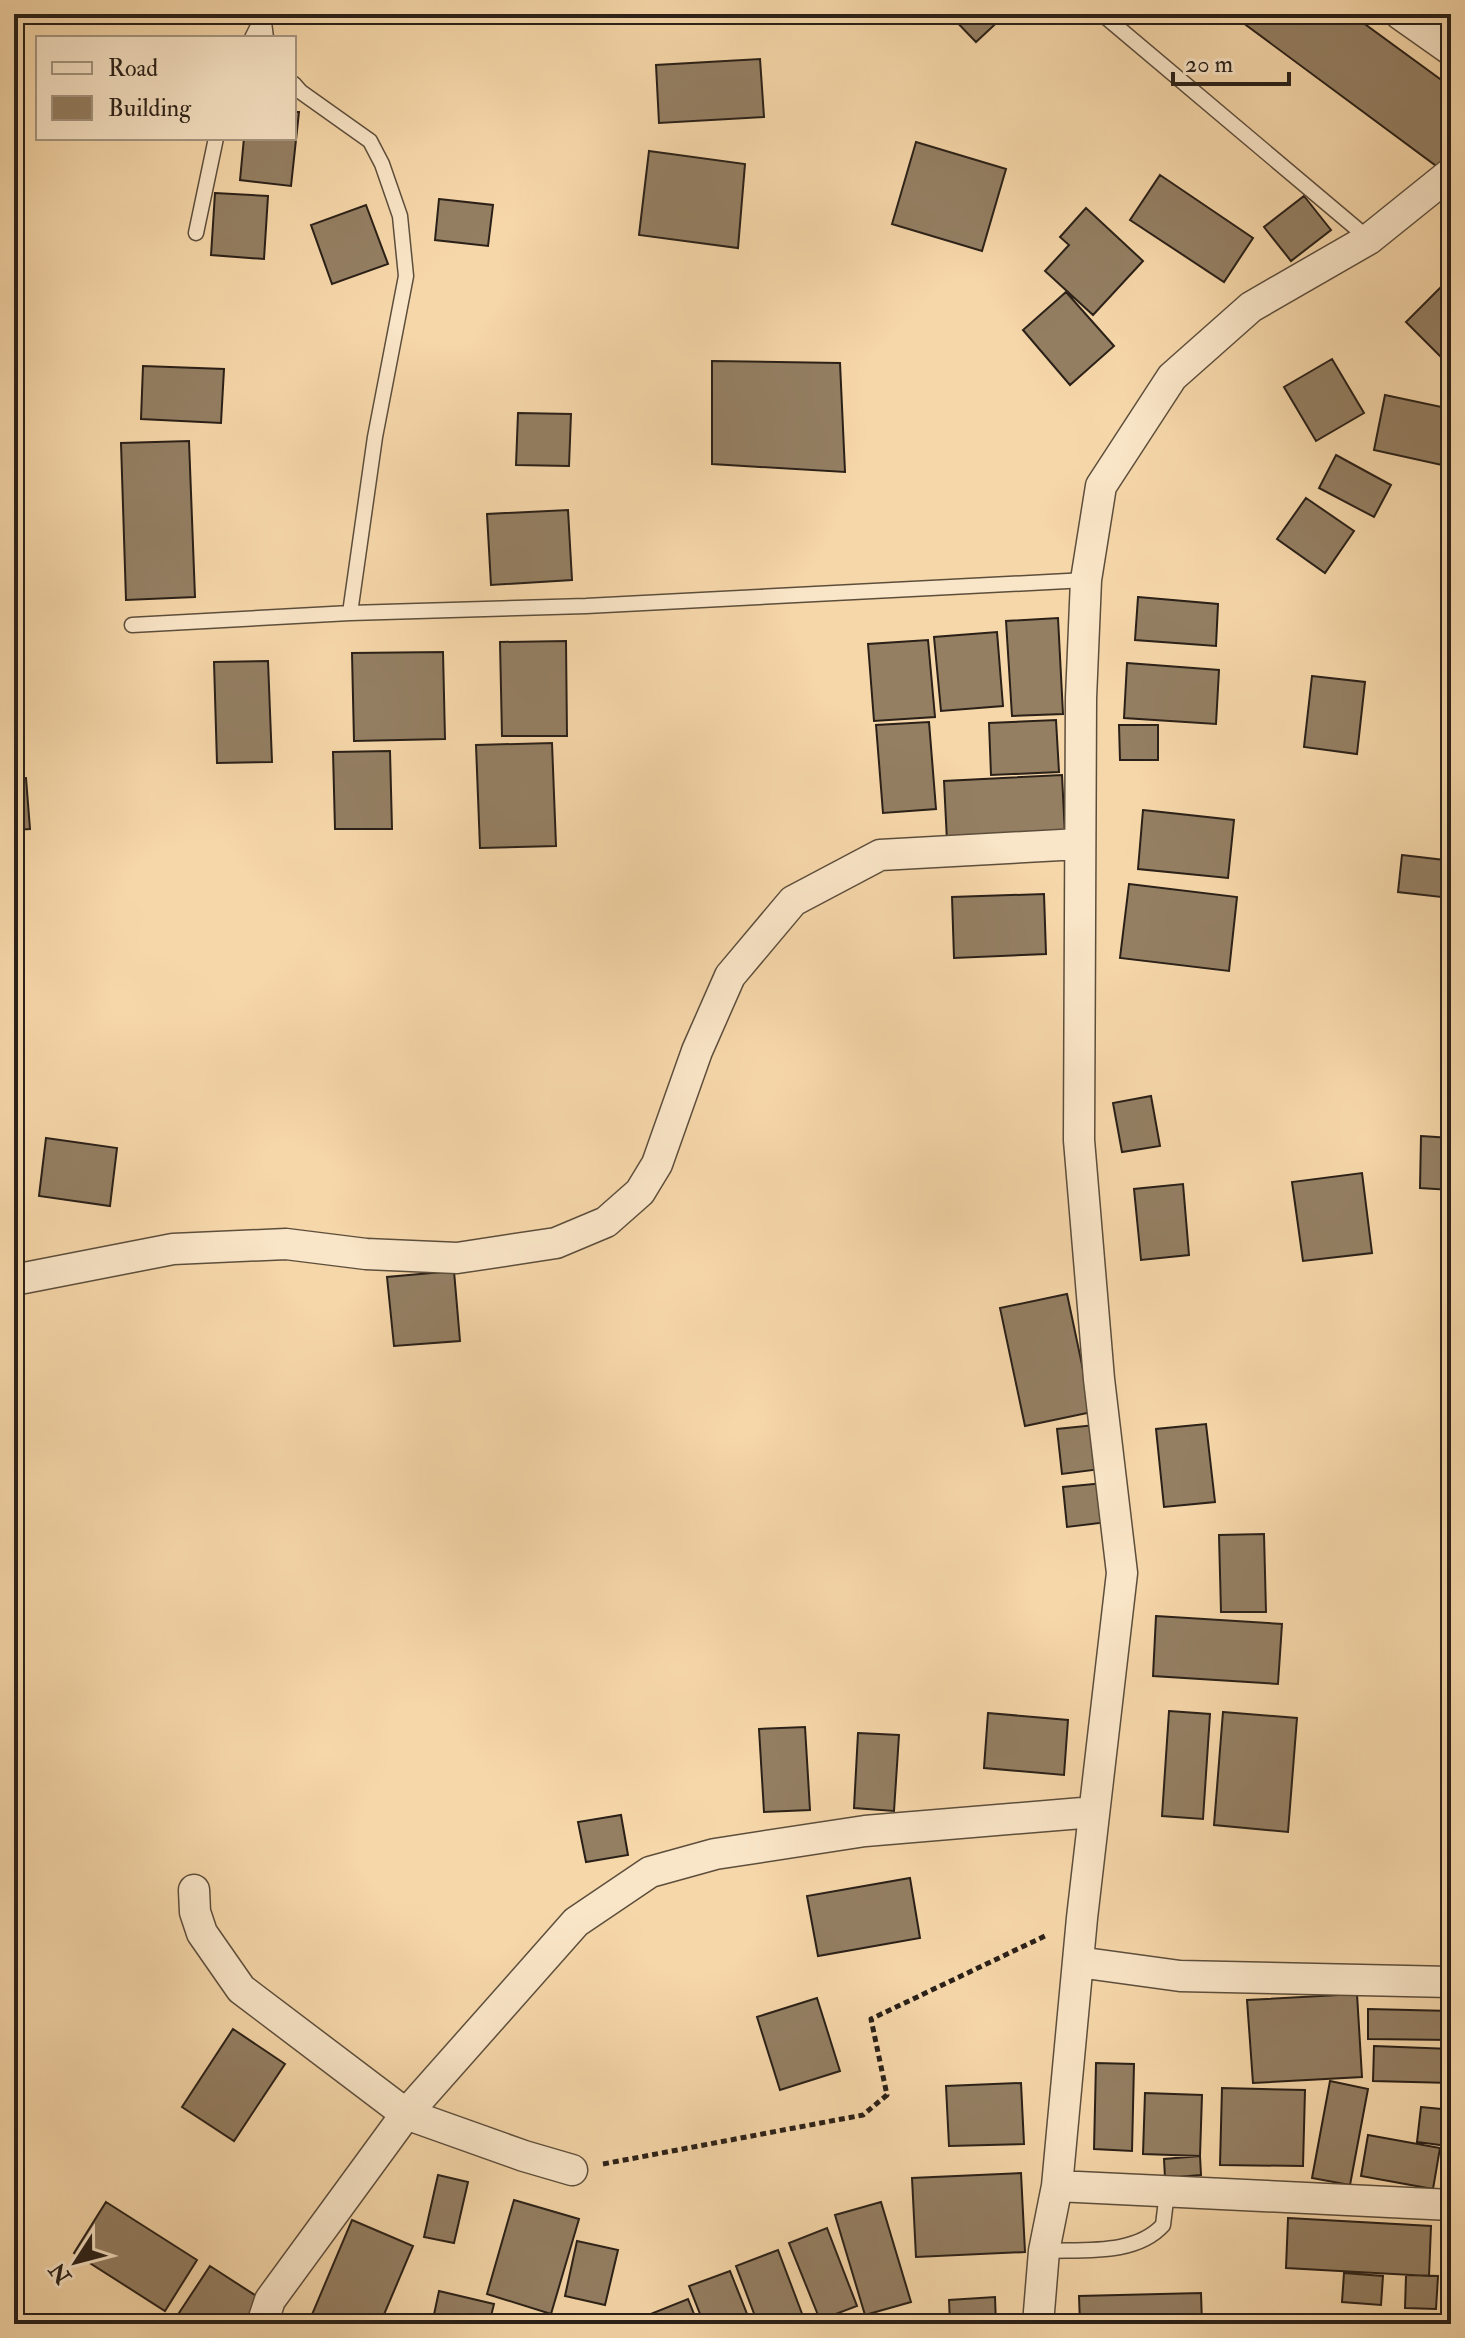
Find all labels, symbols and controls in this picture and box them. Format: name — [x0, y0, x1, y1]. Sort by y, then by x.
legend — [36, 36, 296, 140]
scale bar — [1173, 36, 1289, 86]
text: 20 m — [1185, 49, 1234, 80]
text: Road — [108, 53, 158, 84]
text: Building — [108, 93, 192, 124]
north arrow — [36, 2222, 116, 2302]
text: N — [43, 2257, 78, 2290]

